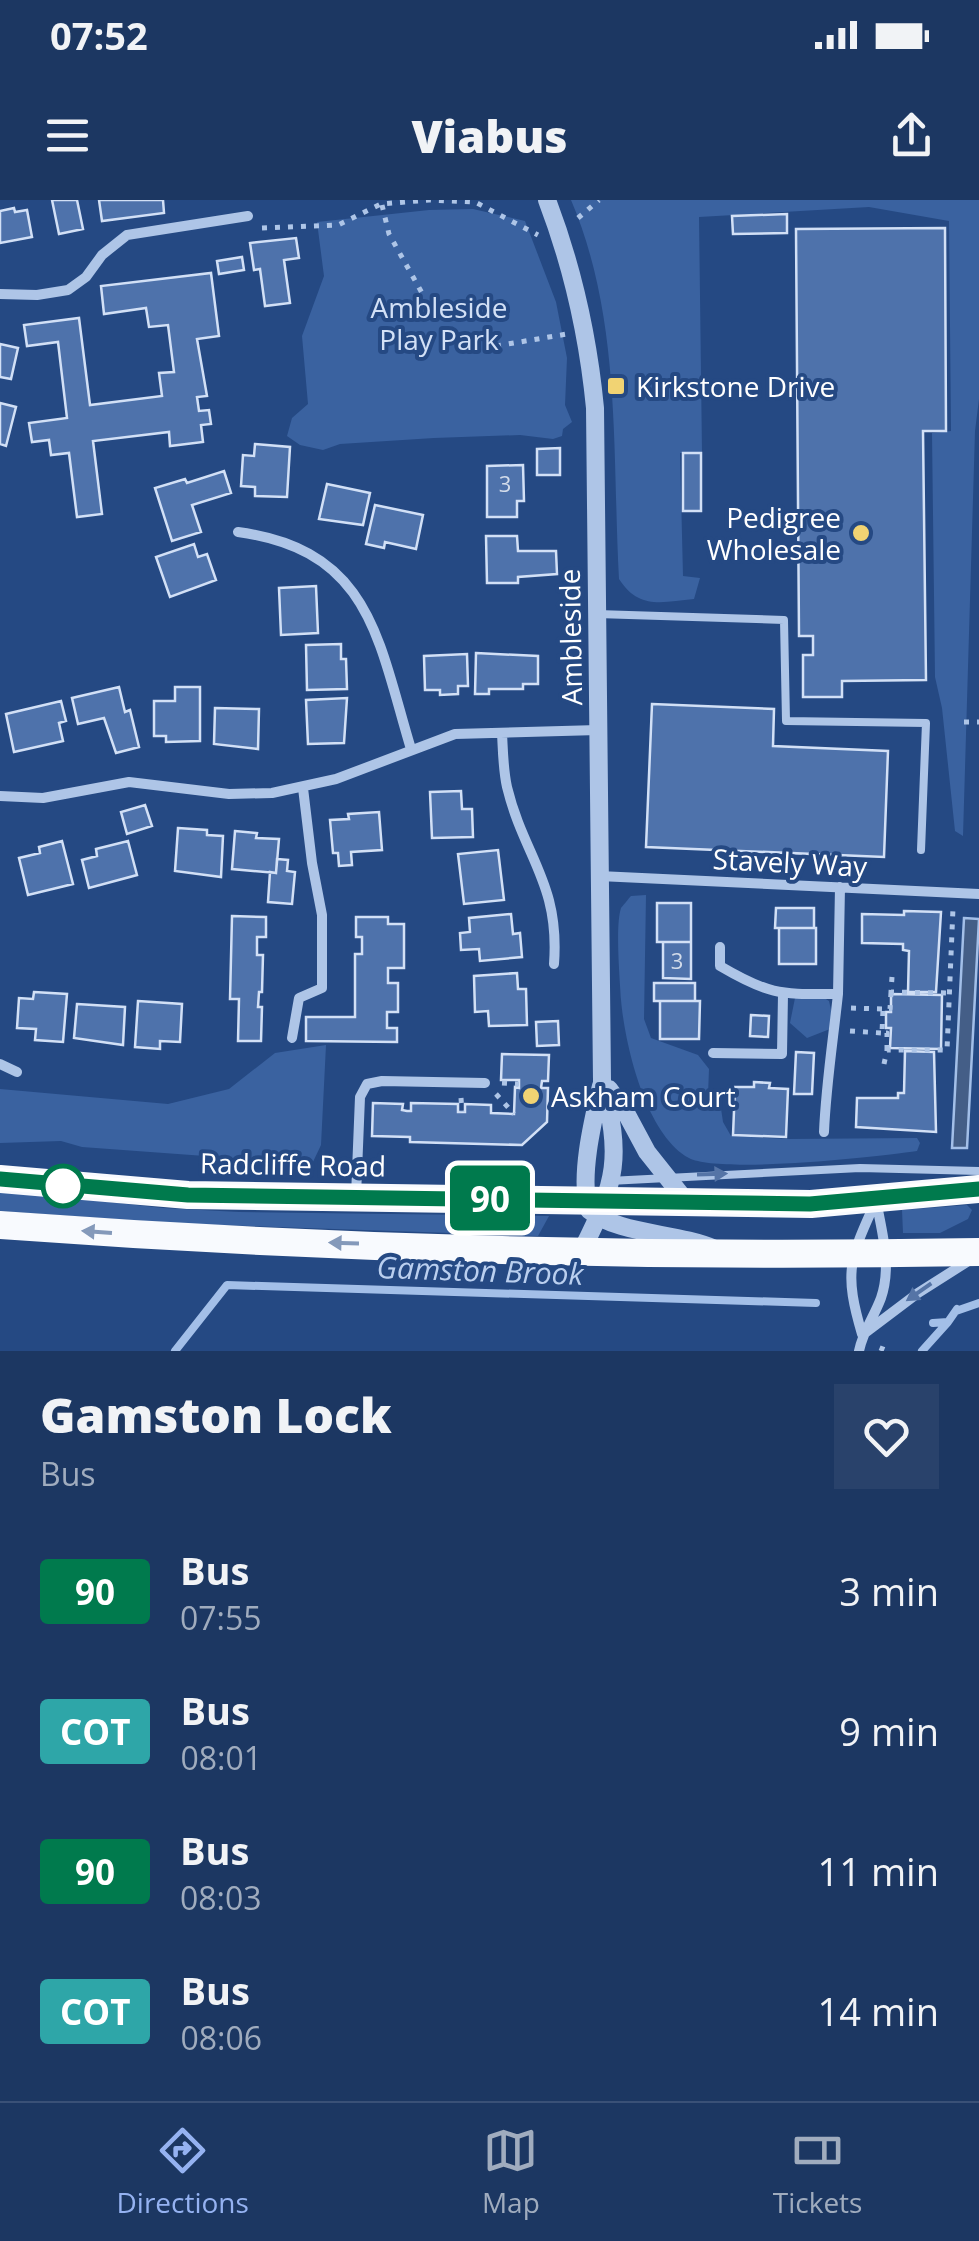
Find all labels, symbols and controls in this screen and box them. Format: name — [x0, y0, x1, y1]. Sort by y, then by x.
text: 07:52 — [50, 9, 148, 61]
text: Viabus — [411, 105, 568, 166]
icon: menu — [40, 108, 95, 163]
icon: share — [884, 108, 939, 163]
park label: Ambleside Play Park — [371, 288, 507, 358]
place label: Kirkstone Drive — [636, 367, 835, 405]
marker: Kirkstone Drive — [605, 375, 627, 397]
house number: 3 — [499, 468, 511, 498]
place label: Pedigree Wholesale — [707, 498, 841, 568]
marker: Pedigree Wholesale — [850, 522, 872, 544]
street label: Ambleside — [550, 568, 590, 706]
street label: Stavely Way — [712, 839, 869, 885]
house number: 3 — [671, 945, 683, 975]
place label: Askham Court — [551, 1077, 736, 1115]
marker: Askham Court — [520, 1085, 542, 1107]
street label: Radcliffe Road — [200, 1143, 386, 1185]
unlabelled marker — [42, 1165, 84, 1207]
line badge: 90 — [445, 1166, 535, 1230]
one-way arrow — [696, 1166, 728, 1182]
text: 90 — [470, 1175, 510, 1222]
one-way arrow — [81, 1224, 113, 1240]
one-way arrow — [328, 1235, 360, 1251]
water label: Gamston Brook — [376, 1246, 585, 1294]
one-way arrow — [906, 1282, 932, 1301]
text: Gamston Lock — [40, 1382, 392, 1447]
button: heart — [834, 1384, 939, 1489]
text: Bus — [40, 1452, 96, 1495]
text: Bus — [180, 1544, 249, 1596]
text: 3 min — [839, 1565, 939, 1617]
text: 90 — [75, 1568, 115, 1615]
text: 07:55 — [180, 1596, 262, 1639]
text: Bus — [180, 1684, 250, 1736]
text: 9 min — [839, 1705, 939, 1757]
text: COT — [60, 1708, 130, 1755]
text: 08:01 — [180, 1736, 262, 1779]
text: Bus — [180, 1824, 249, 1876]
text: 11 min — [818, 1845, 939, 1897]
text: 90 — [75, 1848, 115, 1895]
text: 08:03 — [180, 1876, 262, 1919]
text: Bus — [180, 1964, 250, 2016]
text: 14 min — [818, 1985, 939, 2037]
text: COT — [60, 1988, 130, 2035]
text: 08:06 — [180, 2016, 262, 2059]
tab: Directions — [117, 2123, 249, 2221]
tab: Map — [482, 2123, 540, 2221]
tab: Tickets — [773, 2123, 862, 2221]

